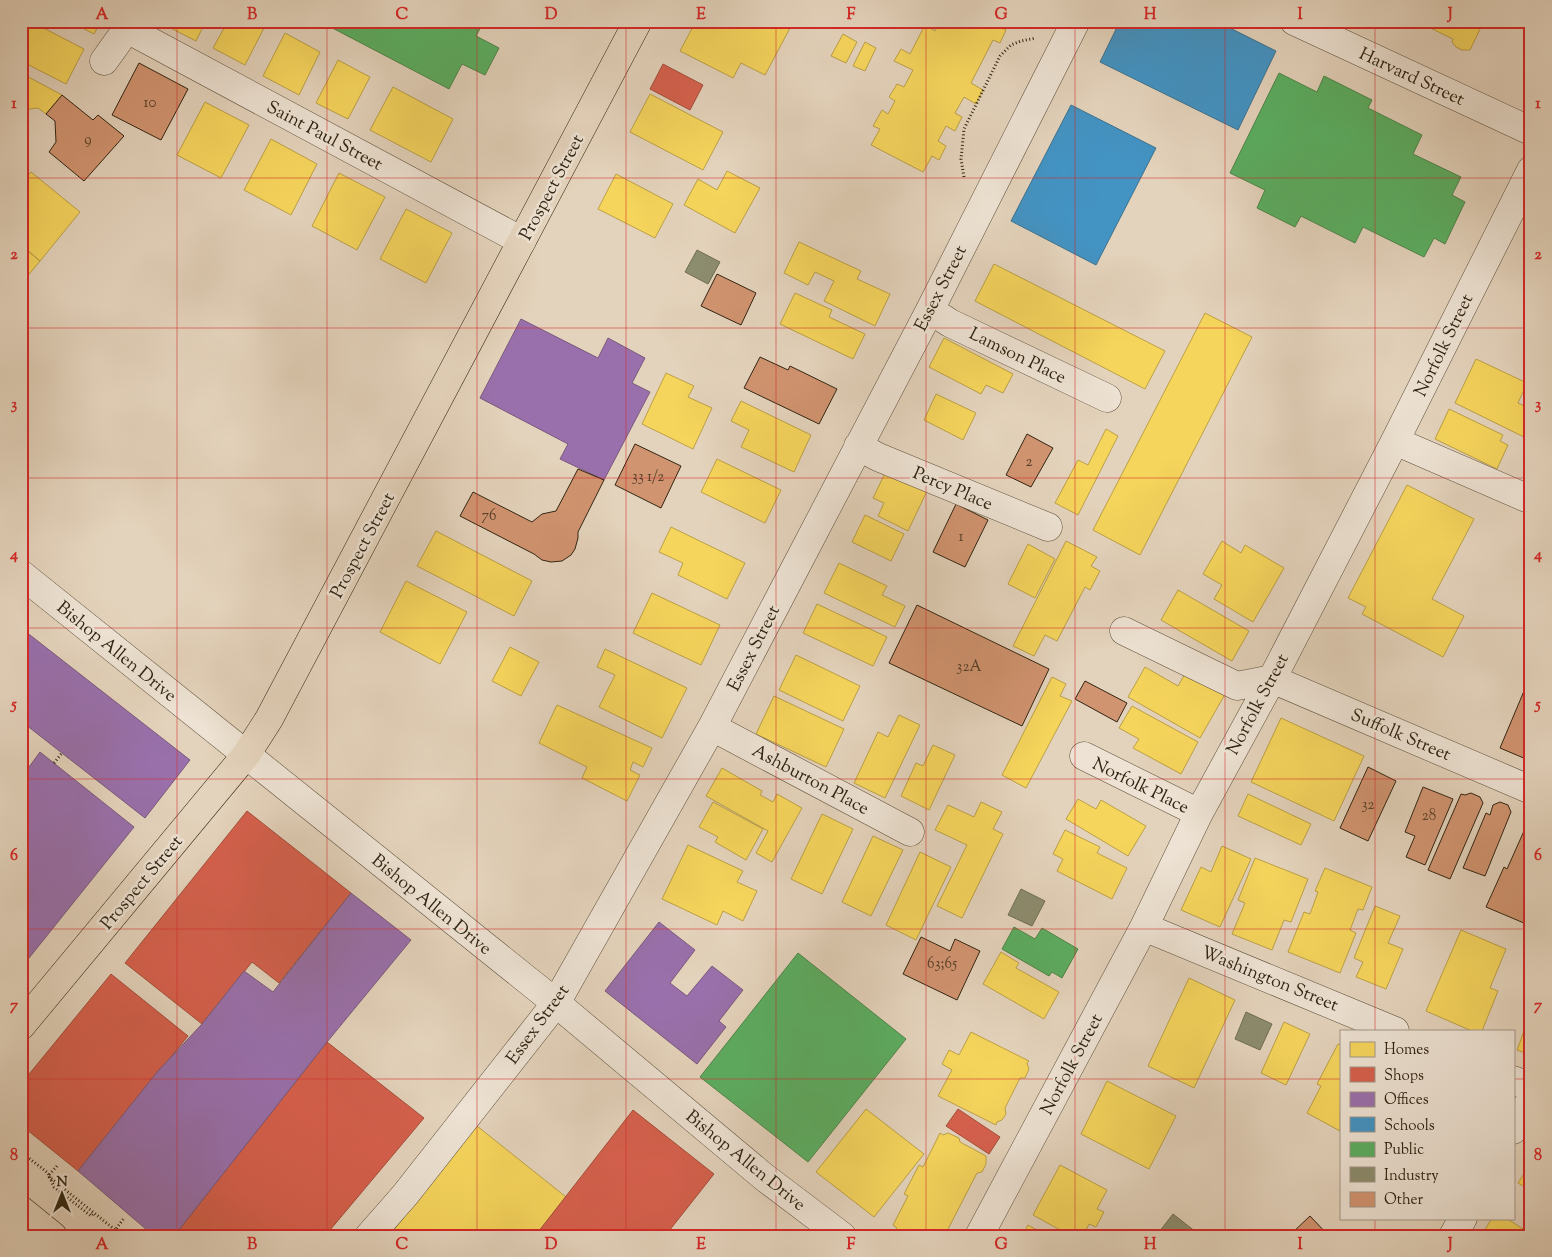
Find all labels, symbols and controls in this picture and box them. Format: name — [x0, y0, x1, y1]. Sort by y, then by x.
text: A — [96, 4, 109, 27]
text: B — [247, 4, 257, 27]
text: C — [396, 4, 409, 27]
text: D — [545, 4, 558, 27]
text: E — [696, 4, 706, 27]
text: F — [847, 4, 856, 27]
text: G — [994, 4, 1008, 27]
text: H — [1144, 4, 1157, 27]
text: I — [1297, 4, 1303, 27]
text: J — [1446, 4, 1453, 27]
street label: Harvard Street — [1354, 42, 1468, 114]
text: 1 — [11, 93, 17, 116]
house number: 10 — [144, 93, 157, 114]
text: 1 — [1535, 93, 1541, 116]
street label: Saint Paul Street — [261, 95, 387, 178]
house number: 9 — [84, 130, 92, 151]
street label: Prospect Street — [514, 130, 592, 245]
street label: Essex Street — [909, 241, 975, 336]
text: 2 — [10, 244, 18, 267]
text: 2 — [1534, 244, 1542, 267]
street label: Norfolk Street — [1409, 290, 1481, 402]
street label: Lamson Place — [964, 322, 1070, 392]
text: 3 — [11, 394, 18, 417]
text: 3 — [1535, 394, 1542, 417]
house number: 2 — [1025, 452, 1033, 473]
street label: Percy Place — [908, 461, 996, 518]
house number: 33 1/2 — [632, 467, 664, 488]
street label: Prospect Street — [325, 488, 403, 603]
house number: 76 — [482, 506, 496, 527]
house number: 1 — [958, 527, 964, 548]
text: 4 — [9, 544, 18, 567]
text: 4 — [1533, 544, 1542, 567]
street label: Bishop Allen Drive — [50, 596, 181, 709]
street label: Essex Street — [722, 601, 788, 696]
street label: Norfolk Street — [1221, 650, 1296, 760]
house number: 32A — [956, 657, 982, 678]
text: 5 — [9, 694, 17, 717]
text: 5 — [1533, 694, 1541, 717]
street label: Suffolk Street — [1346, 703, 1454, 769]
street label: Ashburton Place — [747, 739, 873, 823]
street label: Norfolk Place — [1087, 752, 1193, 821]
house number: 32 — [1361, 795, 1375, 816]
house number: 28 — [1422, 806, 1436, 827]
street label: Prospect Street — [95, 830, 190, 936]
text: 6 — [10, 845, 18, 868]
text: 6 — [1534, 845, 1542, 868]
street label: Bishop Allen Drive — [365, 849, 496, 962]
street label: Washington Street — [1197, 940, 1342, 1019]
house number: 63;65 — [927, 954, 957, 975]
street label: Essex Street — [501, 980, 577, 1071]
text: 7 — [10, 995, 19, 1018]
text: 7 — [1534, 995, 1543, 1018]
street label: Norfolk Street — [1035, 1010, 1110, 1120]
legend — [1340, 1030, 1514, 1220]
text: Homes — [1384, 1040, 1429, 1061]
text: Shops — [1384, 1066, 1424, 1087]
text: Offices — [1384, 1090, 1429, 1111]
street label: Bishop Allen Drive — [679, 1105, 810, 1218]
text: Schools — [1384, 1116, 1435, 1137]
text: Public — [1384, 1140, 1424, 1161]
text: 8 — [10, 1145, 18, 1168]
text: 8 — [1534, 1145, 1542, 1168]
text: Industry — [1384, 1166, 1439, 1187]
north arrow — [38, 1170, 88, 1220]
text: N — [56, 1173, 68, 1193]
text: Other — [1384, 1190, 1424, 1211]
text: A — [96, 1234, 109, 1257]
text: B — [247, 1234, 257, 1257]
text: C — [396, 1234, 409, 1257]
text: D — [545, 1234, 558, 1257]
text: E — [696, 1234, 706, 1257]
text: F — [847, 1234, 856, 1257]
text: G — [994, 1234, 1008, 1257]
text: H — [1144, 1234, 1157, 1257]
text: I — [1297, 1234, 1303, 1257]
text: J — [1446, 1234, 1453, 1257]

